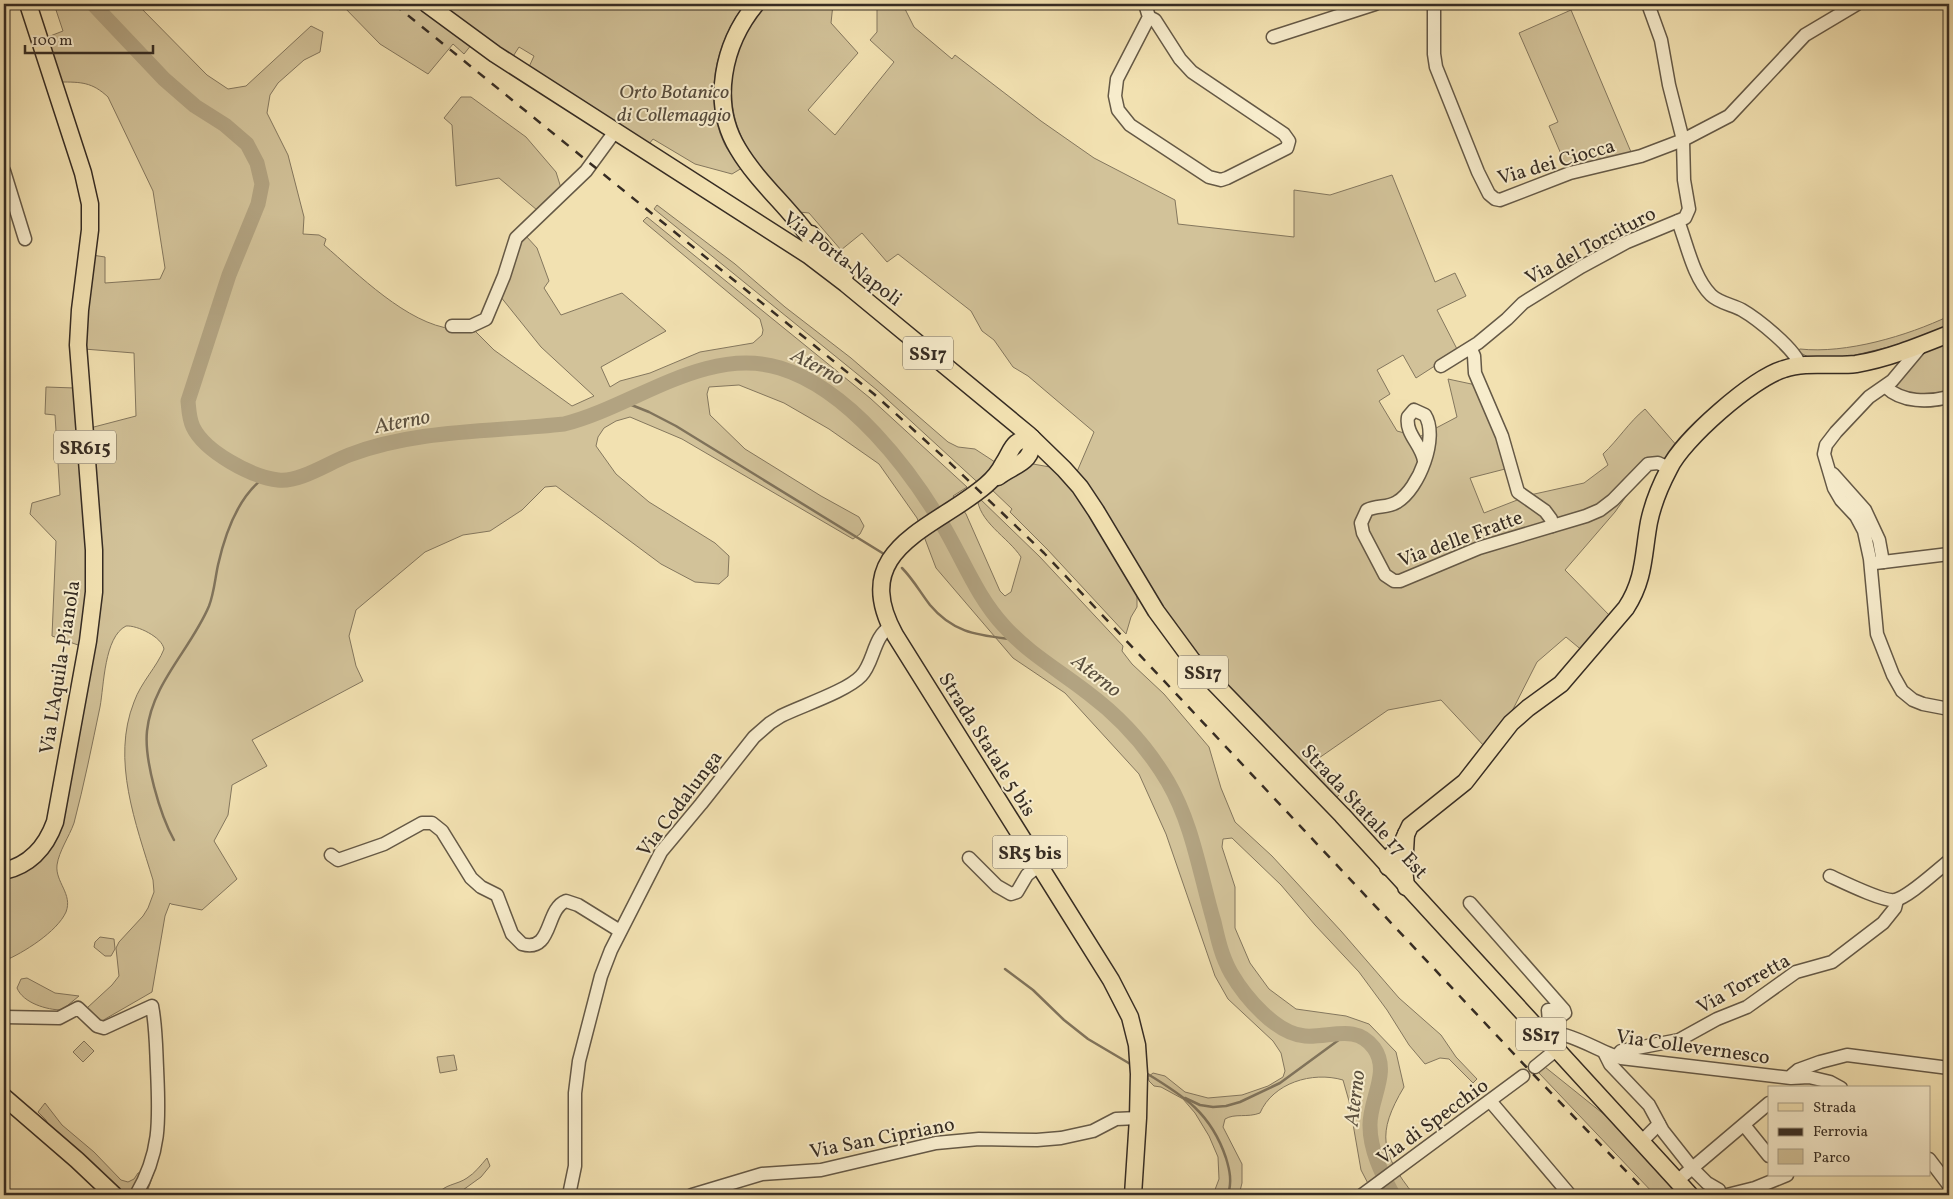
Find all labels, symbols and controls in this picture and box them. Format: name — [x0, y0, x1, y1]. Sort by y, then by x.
scale bar — [25, 22, 152, 54]
text: 100 m — [32, 31, 72, 52]
park label: Orto Botanico di Collemaggio — [617, 79, 731, 130]
street label: Via dei Ciocca — [1495, 133, 1619, 193]
street label: Via del Torcituro — [1521, 200, 1661, 293]
street label: Via Porta Napoli — [776, 205, 907, 314]
road number: SS17 — [903, 336, 953, 369]
water label: Aterno — [785, 341, 849, 394]
water label: Aterno — [371, 403, 433, 442]
road number: SR615 — [54, 431, 116, 464]
street label: Via delle Fratte — [1394, 504, 1527, 575]
street label: Via L'Aquila-Pianola — [33, 578, 89, 756]
water label: Aterno — [1064, 647, 1128, 705]
road number: SS17 — [1178, 656, 1228, 689]
street label: Strada Statale 5 bis — [931, 668, 1042, 822]
street label: Strada Statale 17 Est — [1294, 739, 1433, 886]
street label: Via Codalunga — [631, 745, 730, 863]
road number: SR5 bis — [992, 836, 1068, 869]
street label: Via Torretta — [1692, 948, 1796, 1022]
road number: SS17 — [1516, 1018, 1566, 1050]
street label: Via Collevernesco — [1614, 1023, 1772, 1073]
water label: Aterno — [1338, 1068, 1373, 1129]
street label: Via di Specchio — [1372, 1073, 1495, 1173]
legend — [1768, 1086, 1930, 1176]
text: Strada — [1813, 1098, 1856, 1119]
street label: Via San Cipriano — [807, 1111, 957, 1167]
text: Ferrovia — [1813, 1122, 1868, 1143]
text: Parco — [1813, 1148, 1850, 1169]

